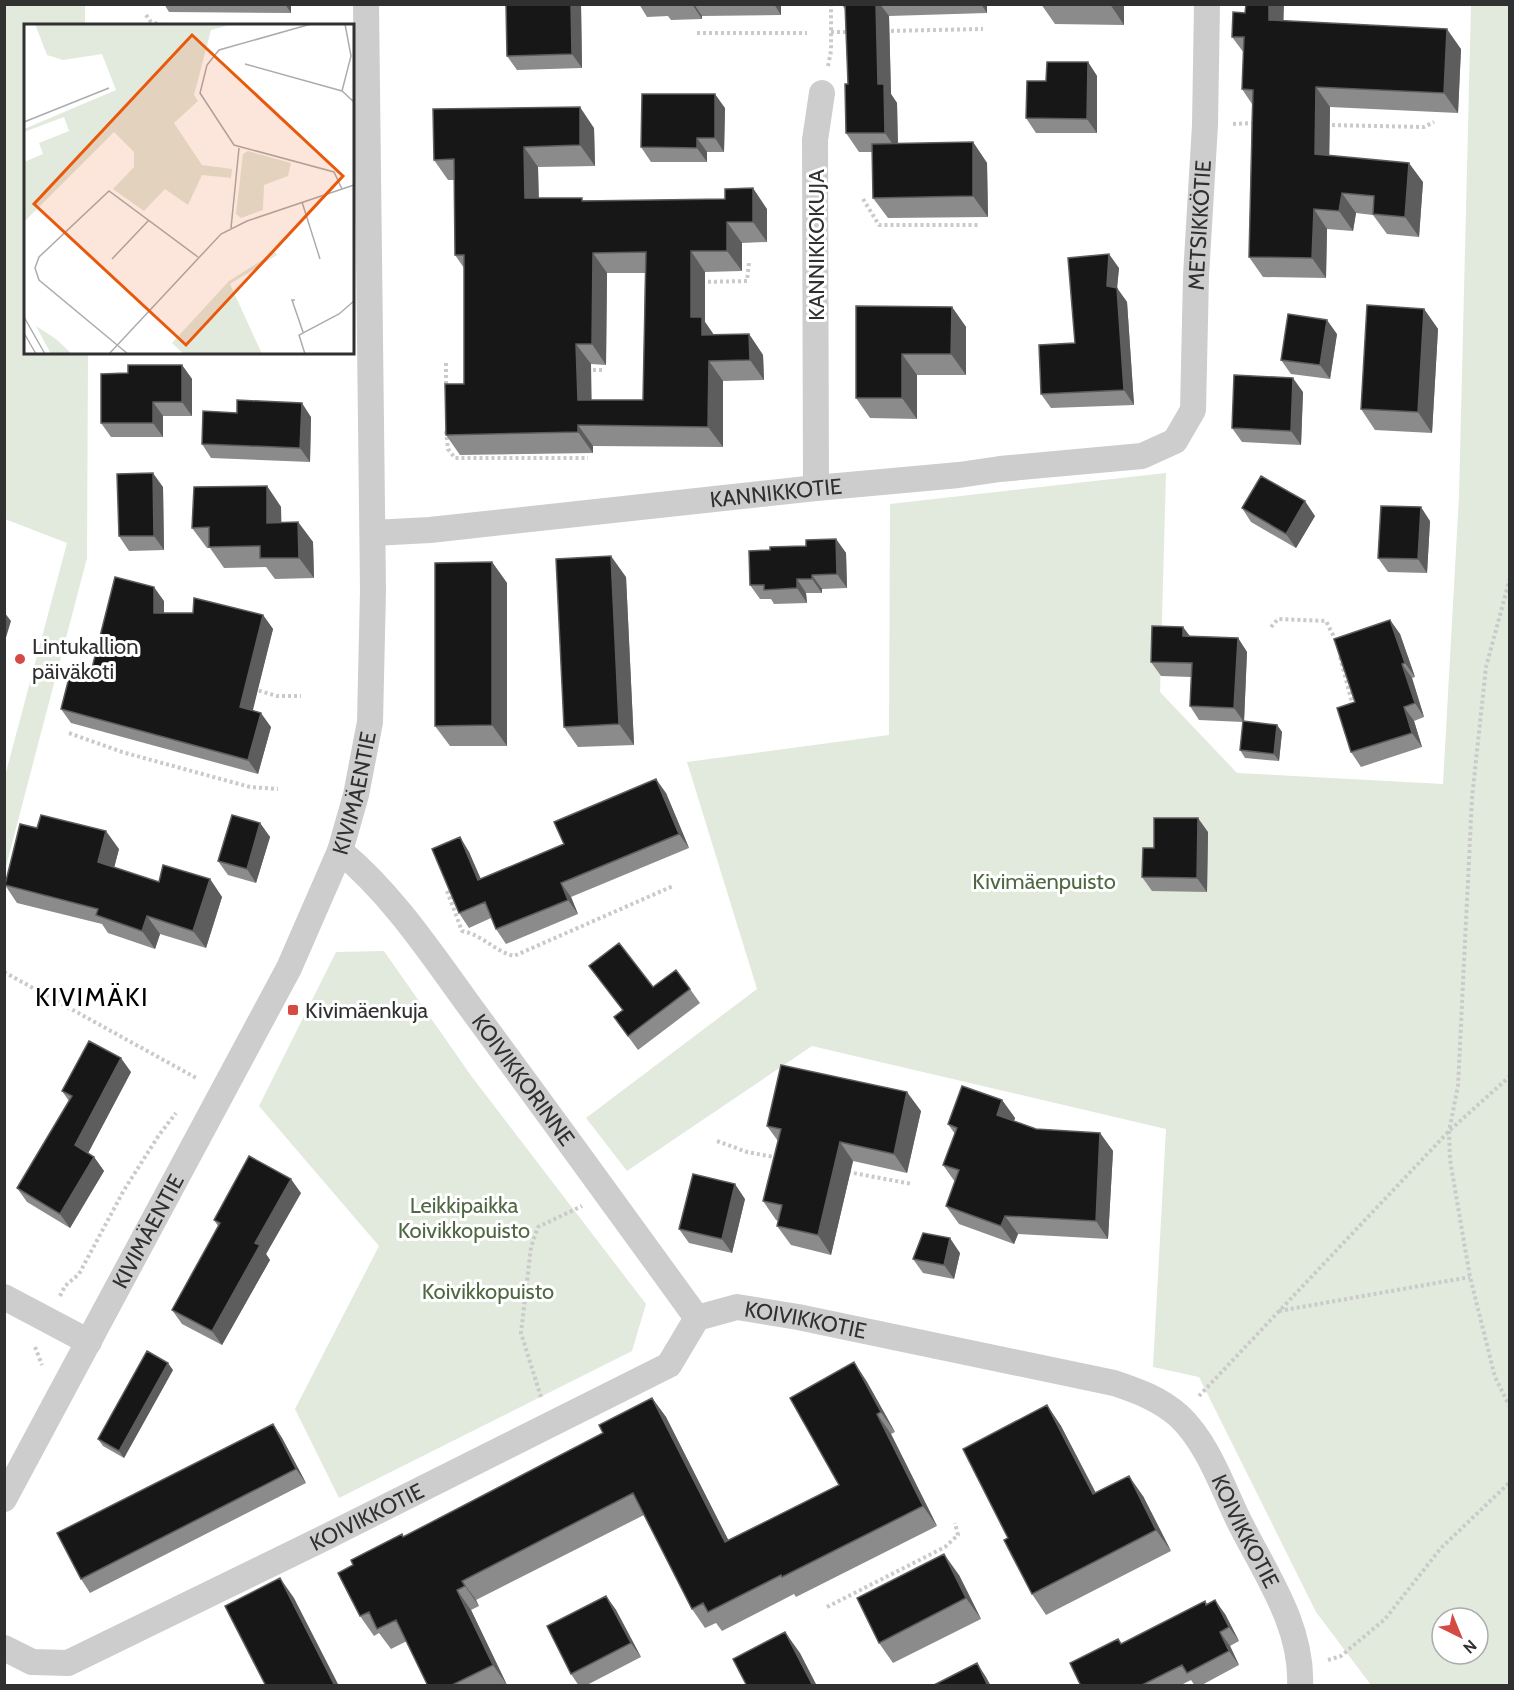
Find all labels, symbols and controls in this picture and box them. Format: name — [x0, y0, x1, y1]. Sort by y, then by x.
inset map — [24, 24, 354, 354]
street label: METSIKKÖTIE — [1182, 159, 1216, 291]
street label: KANNIKKOKUJA — [803, 169, 830, 321]
street label: KANNIKKOTIE — [708, 472, 843, 513]
place label: Lintukallion päiväkoti — [32, 633, 139, 685]
marker: Lintukallion päiväkoti — [13, 652, 27, 666]
street label: KIVIMÄENTIE — [326, 729, 381, 858]
park label: Kivimäenpuisto — [972, 868, 1116, 895]
district label: KIVIMÄKI — [35, 981, 149, 1013]
place label: Kivimäenkuja — [305, 997, 429, 1024]
marker: Kivimäenkuja — [286, 1003, 300, 1017]
street label: KOIVIKKORINNE — [466, 1008, 581, 1151]
street label: KIVIMÄENTIE — [106, 1169, 189, 1293]
park label: Leikkipaikka Koivikkopuisto — [398, 1192, 530, 1244]
park label: Koivikkopuisto — [422, 1278, 554, 1305]
street label: KOIVIKKOTIE — [742, 1295, 869, 1344]
street label: KOIVIKKOTIE — [1206, 1470, 1286, 1592]
street label: KOIVIKKOTIE — [305, 1477, 428, 1556]
north arrow — [1430, 1606, 1490, 1666]
text: N — [1459, 1636, 1481, 1657]

